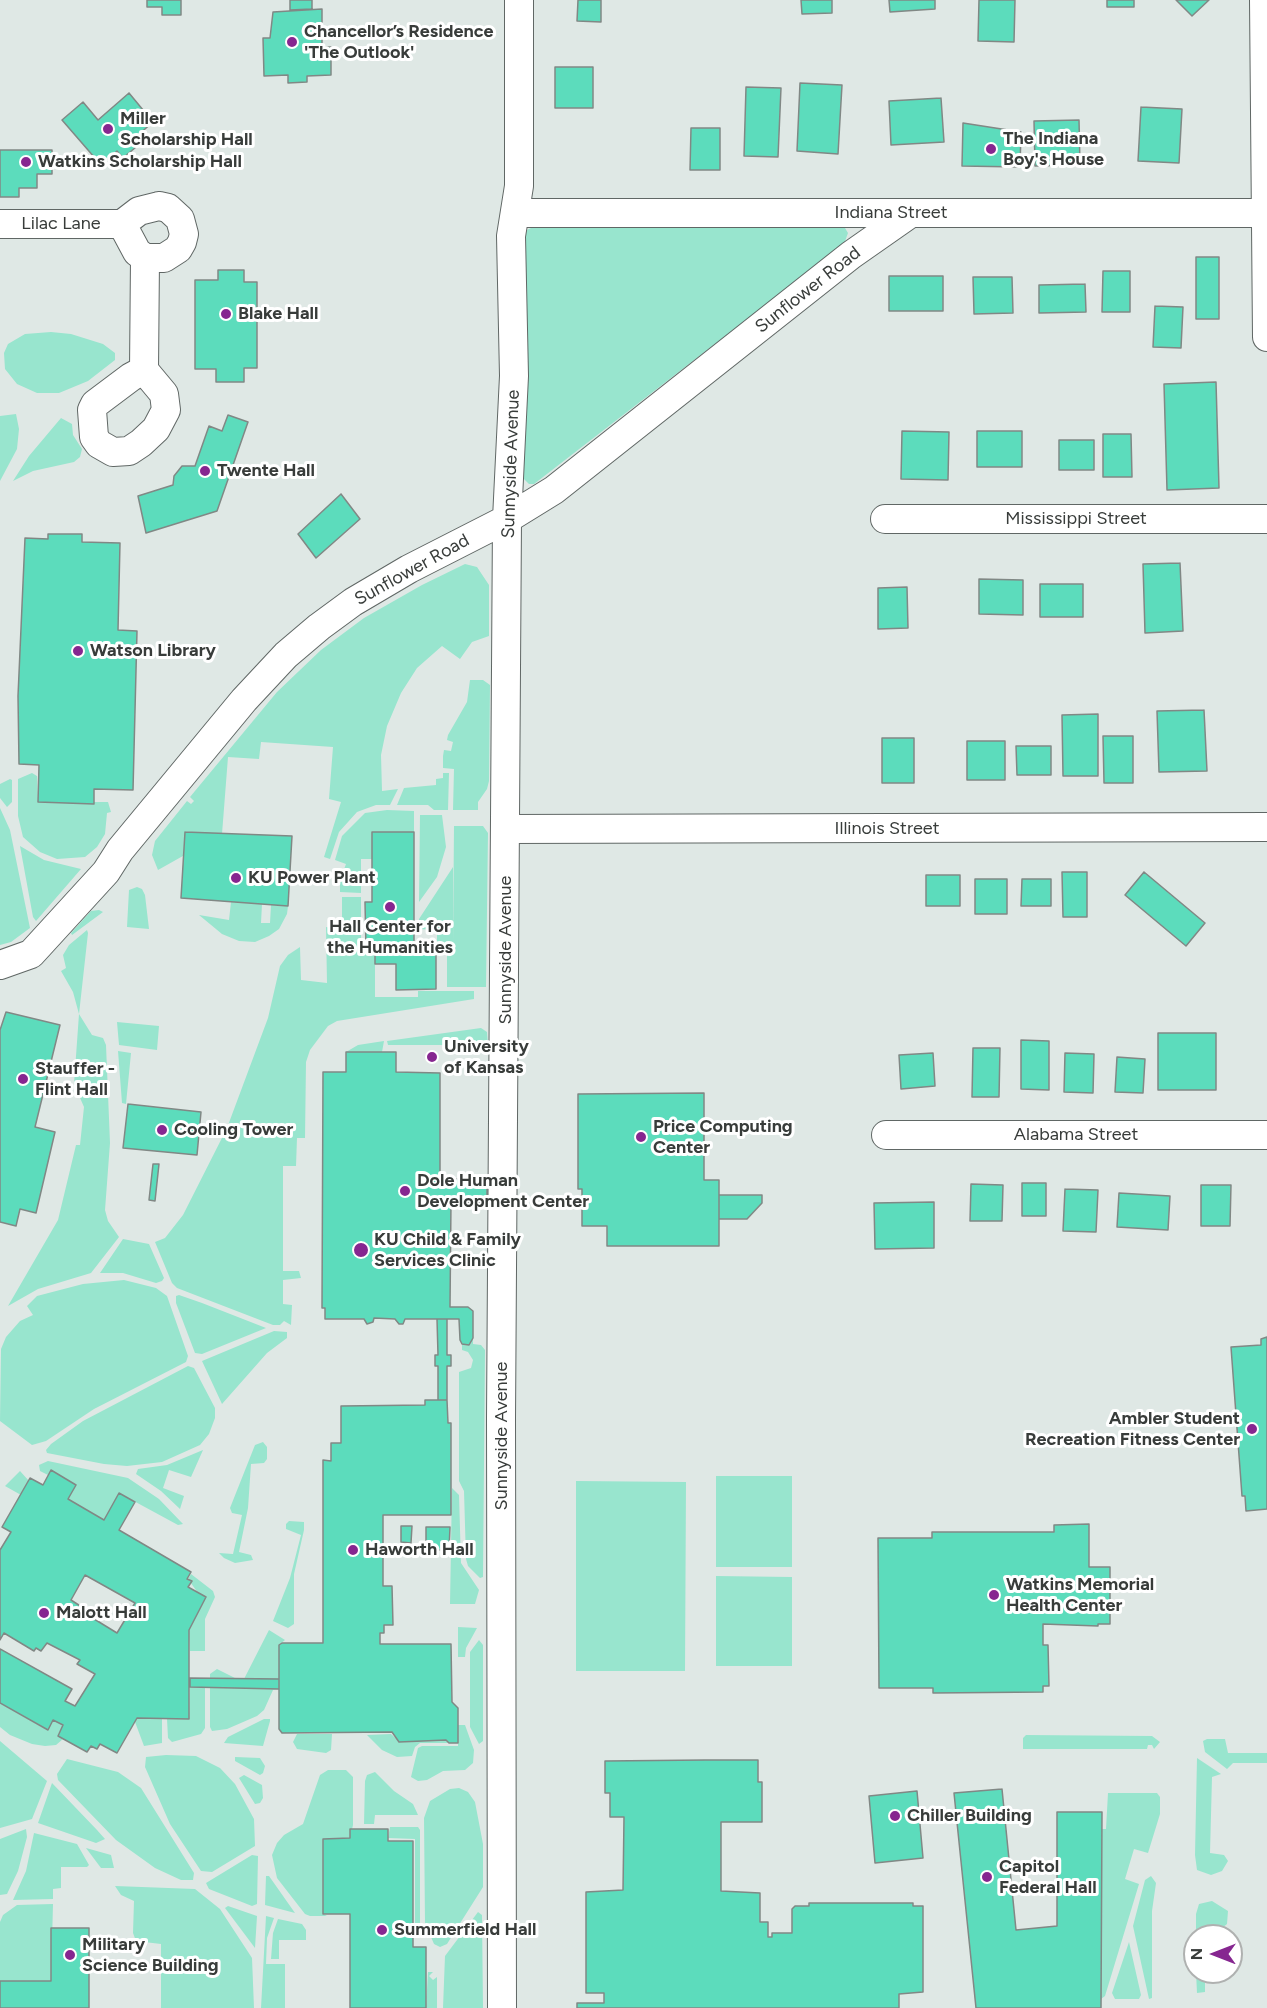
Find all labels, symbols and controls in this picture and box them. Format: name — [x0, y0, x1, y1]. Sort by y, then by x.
place label: Chancellor’s Residence 'The Outlook' — [304, 21, 494, 63]
marker: Chancellor’s Residence 'The Outlook' — [285, 35, 299, 49]
place label: Miller Scholarship Hall — [120, 108, 253, 150]
marker: Miller Scholarship Hall — [101, 122, 115, 136]
place label: The Indiana Boy's House — [1003, 128, 1104, 170]
marker: The Indiana Boy's House — [984, 142, 998, 156]
place label: Watkins Scholarship Hall — [38, 151, 242, 173]
marker: Watkins Scholarship Hall — [19, 155, 33, 169]
street label: Indiana Street — [835, 202, 947, 224]
street label: Lilac Lane — [21, 213, 101, 235]
street label: Sunflower Road — [751, 242, 865, 338]
place label: Blake Hall — [238, 303, 318, 325]
marker: Blake Hall — [219, 307, 233, 321]
street label: Sunnyside Avenue — [498, 389, 524, 539]
place label: Twente Hall — [217, 460, 315, 482]
marker: Twente Hall — [198, 464, 212, 478]
street label: Mississippi Street — [1005, 508, 1147, 530]
street label: Sunflower Road — [351, 530, 473, 610]
place label: Watson Library — [90, 640, 216, 662]
marker: Watson Library — [71, 644, 85, 658]
street label: Illinois Street — [835, 818, 939, 840]
place label: KU Power Plant — [248, 867, 376, 889]
marker: KU Power Plant — [229, 871, 243, 885]
street label: Sunnyside Avenue — [495, 876, 517, 1024]
marker: Hall Center for the Humanities — [383, 900, 397, 914]
place label: Hall Center for the Humanities — [327, 916, 453, 958]
place label: University of Kansas — [444, 1036, 529, 1078]
marker: University of Kansas — [425, 1050, 439, 1064]
place label: Stauffer - Flint Hall — [35, 1058, 115, 1100]
marker: Stauffer - Flint Hall — [16, 1072, 30, 1086]
place label: Price Computing Center — [653, 1116, 793, 1158]
place label: Cooling Tower — [174, 1119, 293, 1141]
marker: Cooling Tower — [155, 1123, 169, 1137]
street label: Alabama Street — [1014, 1124, 1138, 1146]
marker: Price Computing Center — [634, 1130, 648, 1144]
place label: Dole Human Development Center — [417, 1170, 589, 1212]
marker: Dole Human Development Center — [398, 1184, 412, 1198]
place label: KU Child & Family Services Clinic — [374, 1229, 521, 1272]
marker: KU Child & Family Services Clinic — [352, 1241, 370, 1259]
street label: Sunnyside Avenue — [491, 1362, 513, 1510]
place label: Ambler Student Recreation Fitness Center — [1025, 1408, 1240, 1450]
marker: Ambler Student Recreation Fitness Center — [1245, 1422, 1259, 1436]
place label: Haworth Hall — [365, 1539, 474, 1561]
marker: Haworth Hall — [346, 1543, 360, 1557]
place label: Watkins Memorial Health Center — [1006, 1574, 1154, 1616]
marker: Watkins Memorial Health Center — [987, 1588, 1001, 1602]
place label: Malott Hall — [56, 1602, 147, 1624]
marker: Malott Hall — [37, 1606, 51, 1620]
place label: Chiller Building — [907, 1805, 1032, 1827]
marker: Chiller Building — [888, 1809, 902, 1823]
place label: Capitol Federal Hall — [999, 1856, 1097, 1898]
marker: Capitol Federal Hall — [980, 1870, 994, 1884]
place label: Summerfield Hall — [394, 1919, 536, 1941]
marker: Summerfield Hall — [375, 1923, 389, 1937]
north arrow — [1183, 1924, 1243, 1984]
place label: Military Science Building — [82, 1934, 219, 1976]
marker: Military Science Building — [63, 1948, 77, 1962]
text: N — [1187, 1948, 1206, 1960]

